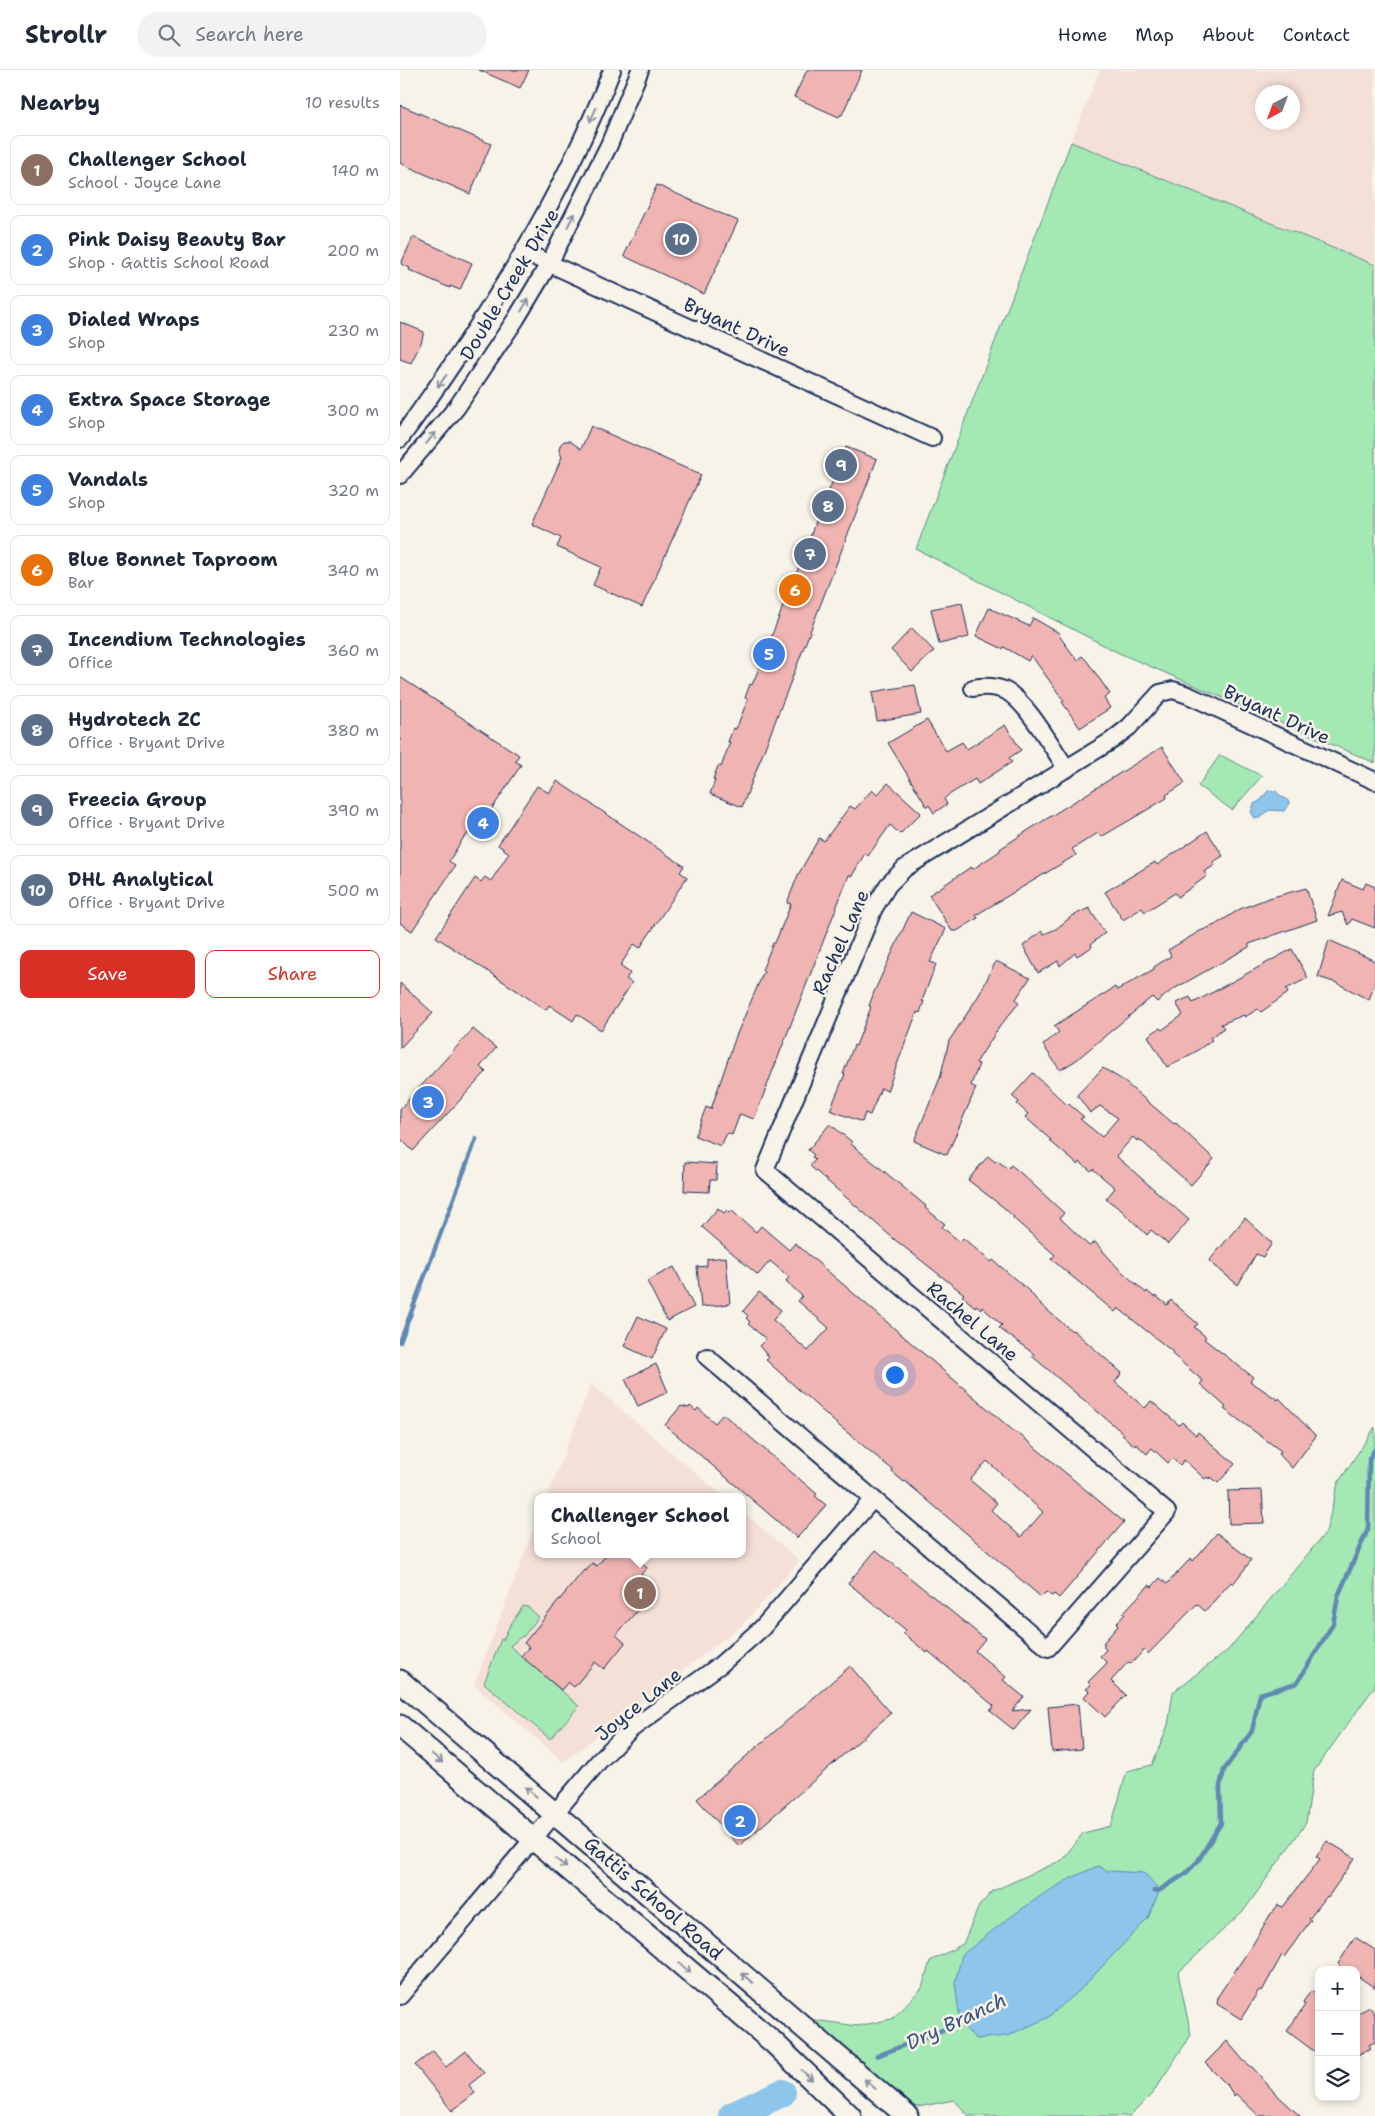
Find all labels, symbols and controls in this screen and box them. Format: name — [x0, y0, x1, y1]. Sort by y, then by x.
search box — [137, 12, 487, 57]
text: Strollr — [25, 19, 107, 51]
icon: search — [155, 21, 183, 49]
text: Search here — [195, 22, 304, 47]
text: Home — [1058, 23, 1107, 47]
text: Map — [1135, 23, 1174, 47]
text: About — [1202, 23, 1255, 47]
text: Contact — [1283, 23, 1350, 47]
north arrow — [1255, 85, 1300, 130]
text: Nearby — [20, 89, 100, 117]
text: 10 results — [305, 92, 380, 113]
one-way arrow — [587, 107, 597, 122]
text: Challenger School — [68, 147, 247, 172]
text: 1 — [33, 160, 41, 181]
text: 140 m — [332, 160, 379, 181]
text: School · Joyce Lane — [68, 172, 222, 193]
street label: Double Creek Drive — [454, 204, 565, 365]
one-way arrow — [567, 213, 576, 228]
pin: 10 — [665, 220, 697, 258]
text: Pink Daisy Beauty Bar — [68, 227, 286, 252]
text: 2 — [31, 240, 43, 261]
text: 200 m — [327, 240, 379, 261]
text: Shop · Gattis School Road — [68, 252, 269, 273]
street label: Bryant Drive — [679, 292, 794, 363]
one-way arrow — [520, 298, 530, 312]
text: Dialed Wraps — [68, 307, 200, 332]
text: 3 — [31, 320, 43, 341]
text: 230 m — [327, 320, 379, 341]
text: Shop — [68, 332, 105, 353]
one-way arrow — [437, 374, 447, 388]
text: Extra Space Storage — [68, 387, 271, 412]
text: 4 — [31, 400, 43, 421]
text: 300 m — [327, 400, 379, 421]
text: Shop — [68, 412, 105, 433]
one-way arrow — [426, 431, 437, 444]
pin: 9 — [825, 446, 857, 484]
text: Vandals — [68, 467, 148, 492]
text: 5 — [32, 480, 42, 501]
text: 320 m — [328, 480, 379, 501]
pin: 8 — [812, 487, 844, 525]
text: Shop — [68, 492, 105, 513]
pin: 7 — [794, 535, 826, 573]
text: Blue Bonnet Taproom — [68, 547, 278, 572]
text: 6 — [31, 560, 43, 581]
text: 340 m — [327, 560, 379, 581]
pin: 6 — [779, 571, 811, 609]
text: Bar — [68, 572, 95, 593]
text: Incendium Technologies — [68, 627, 306, 652]
pin: 5 — [753, 635, 785, 673]
text: 7 — [31, 640, 43, 661]
text: 360 m — [327, 640, 379, 661]
text: Office — [68, 652, 113, 673]
street label: Bryant Drive — [1219, 679, 1334, 750]
text: Hydrotech ZC — [68, 707, 201, 732]
text: 8 — [31, 720, 43, 741]
text: 380 m — [327, 720, 379, 741]
text: Office · Bryant Drive — [68, 732, 225, 753]
text: Freecia Group — [68, 787, 207, 812]
text: 9 — [31, 800, 43, 821]
text: 390 m — [327, 800, 379, 821]
pin: 4 — [467, 804, 499, 842]
text: Office · Bryant Drive — [68, 812, 225, 833]
text: DHL Analytical — [68, 867, 214, 892]
text: 10 — [28, 880, 46, 901]
text: 500 m — [328, 880, 379, 901]
street label: Rachel Lane — [806, 886, 875, 999]
text: Office · Bryant Drive — [68, 892, 225, 913]
button: Save — [20, 950, 195, 998]
button: Share — [205, 950, 380, 998]
pin: 3 — [412, 1083, 444, 1121]
street label: Rachel Lane — [922, 1276, 1024, 1367]
your location — [882, 1362, 908, 1388]
popup — [534, 1493, 746, 1558]
text: Challenger School — [551, 1503, 729, 1528]
text: School — [551, 1528, 601, 1549]
pin: 1 — [624, 1574, 656, 1612]
street label: Joyce Lane — [590, 1662, 687, 1747]
one-way arrow — [430, 1752, 443, 1763]
one-way arrow — [525, 1787, 538, 1798]
pin: 2 — [724, 1802, 756, 1840]
street label: Gattis School Road — [579, 1831, 729, 1966]
one-way arrow — [554, 1857, 567, 1869]
one-way arrow — [678, 1962, 691, 1974]
map controls — [1315, 1966, 1360, 2101]
button: + — [1315, 1966, 1360, 2011]
one-way arrow — [741, 1972, 754, 1984]
water label: Dry Branch — [902, 1986, 1010, 2056]
button: − — [1315, 2011, 1360, 2056]
button: layers — [1315, 2056, 1360, 2101]
one-way arrow — [801, 2069, 813, 2081]
one-way arrow — [864, 2078, 877, 2090]

